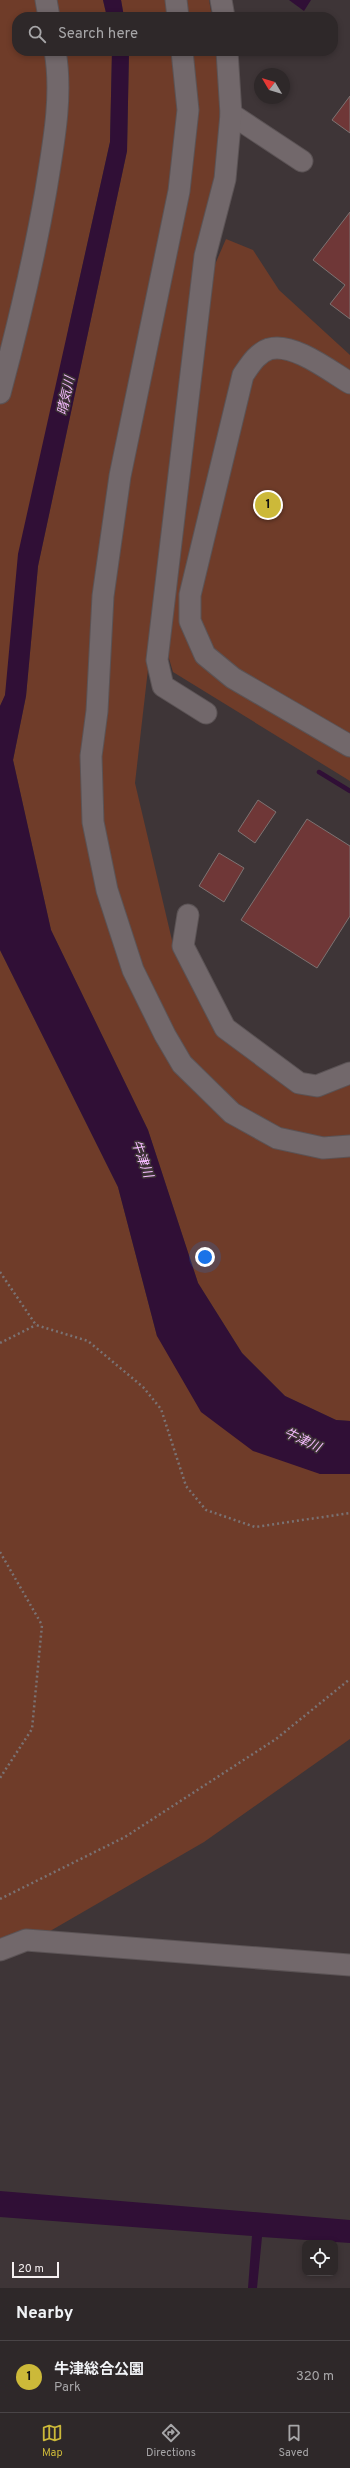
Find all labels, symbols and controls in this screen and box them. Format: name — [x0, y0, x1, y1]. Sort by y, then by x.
search box — [12, 12, 338, 56]
icon: search — [26, 23, 48, 45]
text: Search here — [58, 25, 138, 44]
north arrow — [254, 68, 290, 104]
water label: 晴気川 — [55, 373, 79, 417]
pin: 1 — [255, 490, 281, 520]
water label: 牛津川 — [127, 1138, 156, 1182]
your location — [195, 1247, 215, 1267]
water label: 牛津川 — [281, 1426, 325, 1457]
map controls — [302, 2240, 338, 2276]
button: locate — [302, 2240, 338, 2276]
scale bar — [12, 2260, 59, 2279]
text: 20 m — [18, 2262, 44, 2276]
text: Nearby — [16, 2303, 73, 2325]
text: 牛津総合公園 — [54, 2361, 144, 2380]
text: 1 — [26, 2369, 32, 2385]
text: 320 m — [296, 2369, 334, 2385]
text: Park — [54, 2380, 81, 2396]
tab: Map — [41, 2422, 63, 2460]
tab: Directions — [146, 2422, 196, 2460]
tab: Saved — [278, 2422, 309, 2460]

